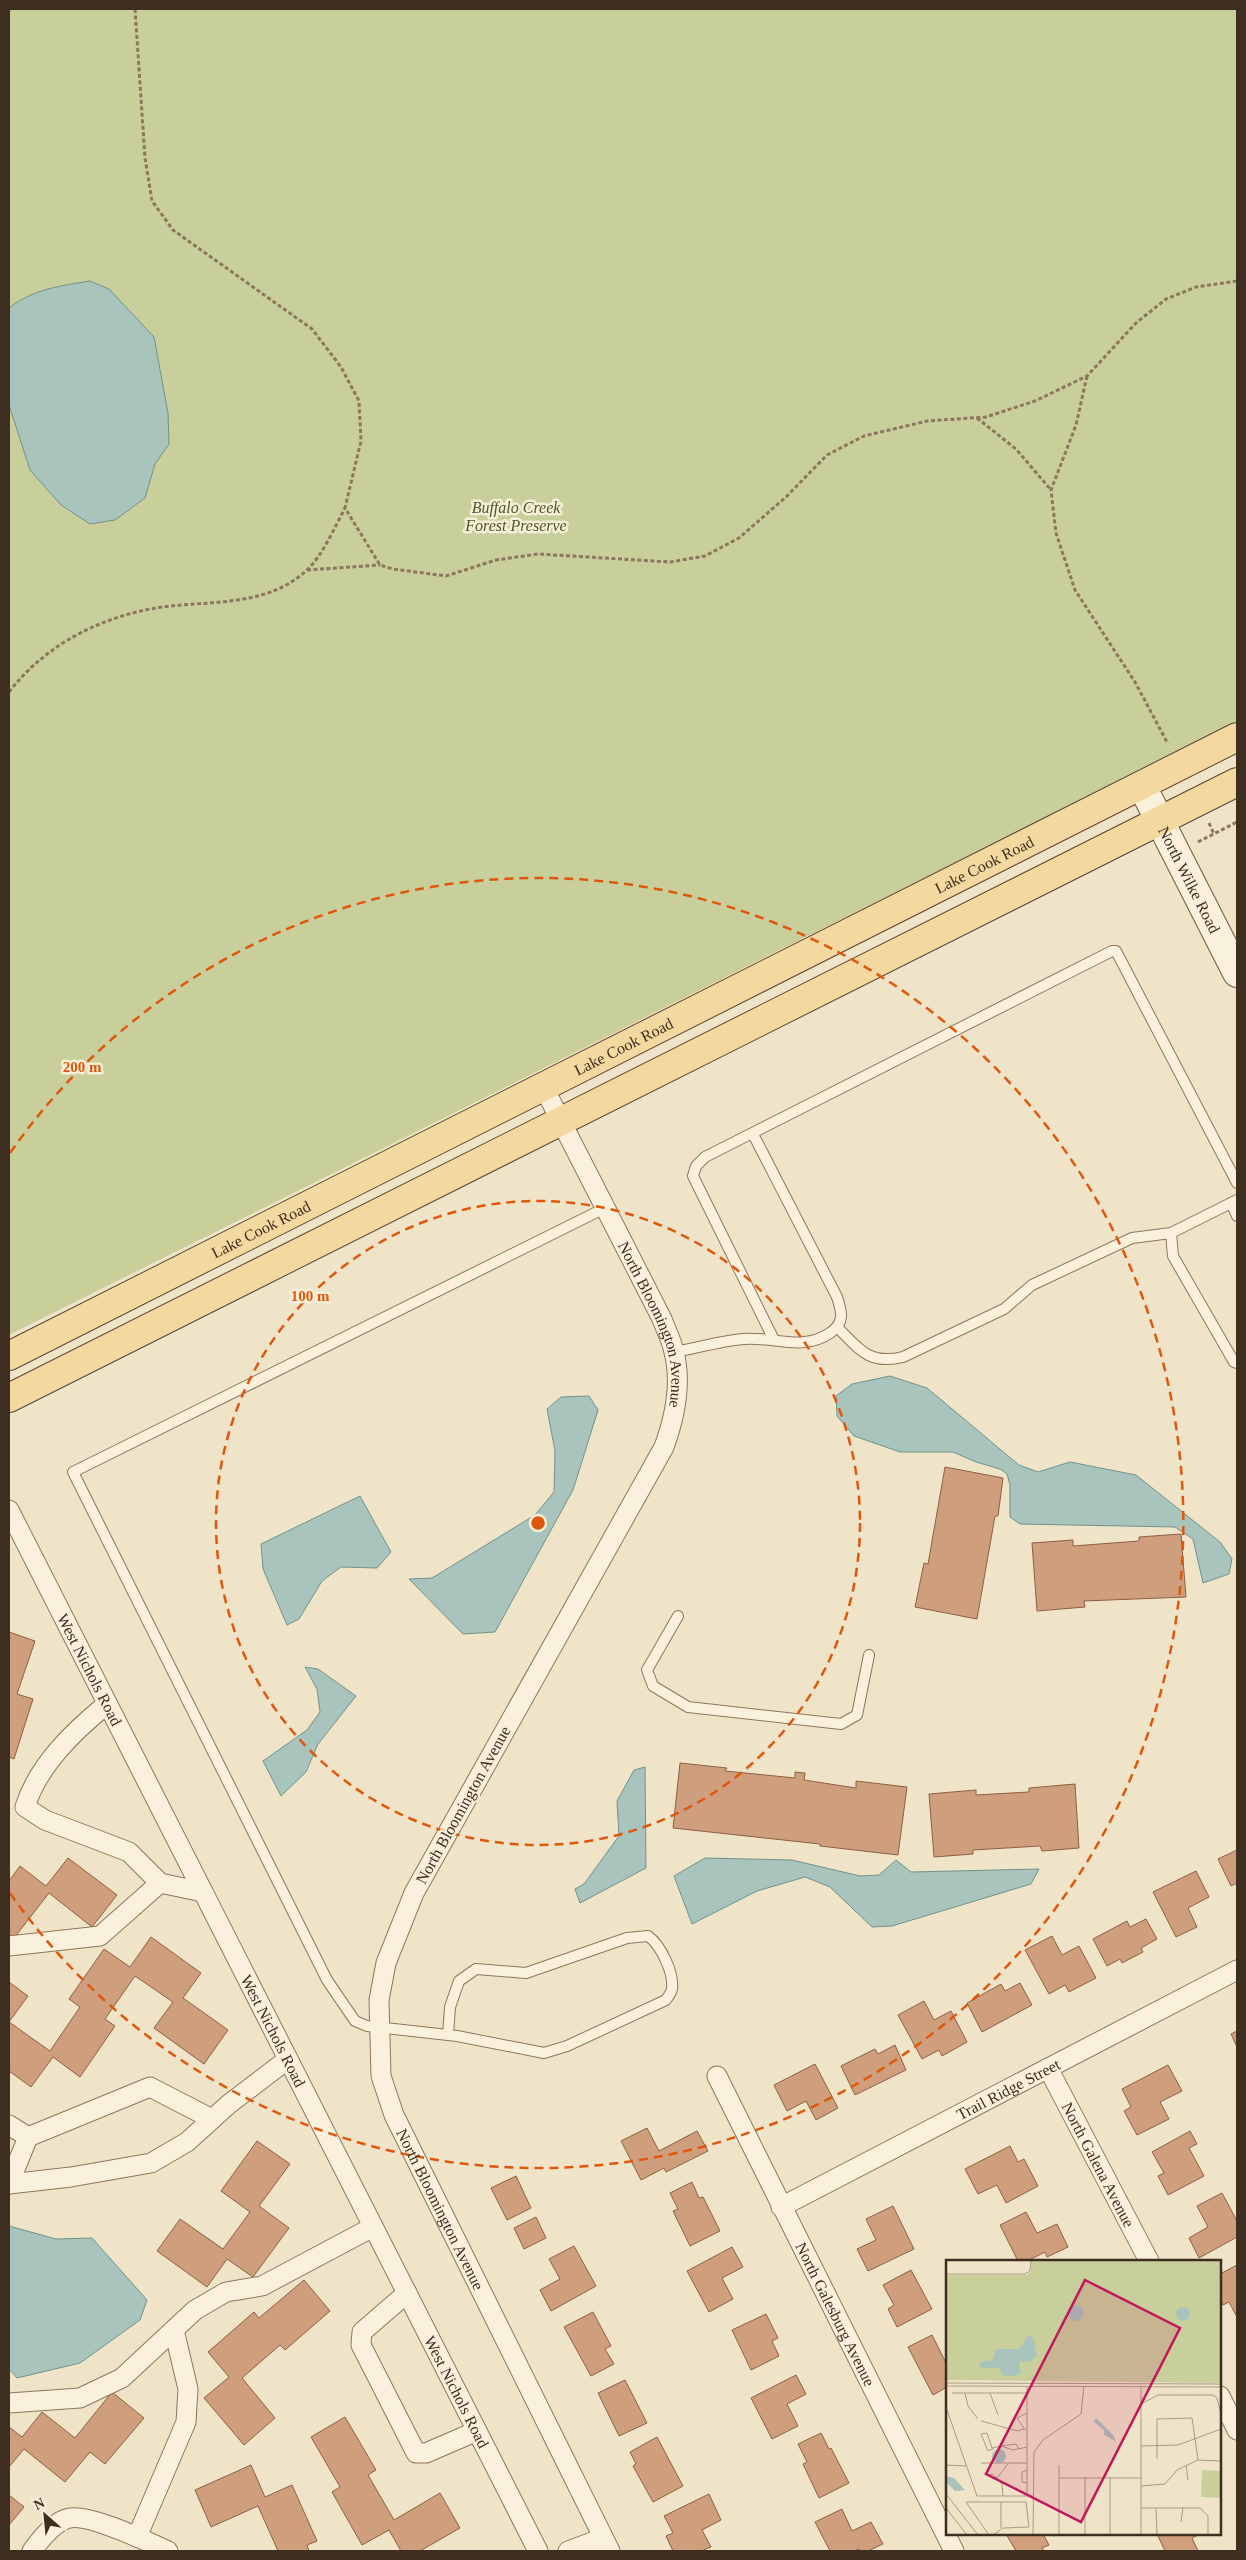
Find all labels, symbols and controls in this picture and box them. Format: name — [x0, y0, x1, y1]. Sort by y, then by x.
park label: Buffalo Creek Forest Preserve — [464, 499, 567, 534]
street label: North Wilke Road — [1155, 823, 1224, 936]
street label: Lake Cook Road — [932, 832, 1036, 896]
street label: Lake Cook Road — [571, 1014, 676, 1078]
text: 200 m — [63, 1059, 102, 1075]
street label: Lake Cook Road — [209, 1197, 313, 1261]
street label: North Bloomington Avenue — [615, 1238, 686, 1409]
text: 100 m — [291, 1288, 330, 1304]
centre of rings — [529, 1514, 547, 1532]
street label: West Nichols Road — [55, 1611, 126, 1728]
street label: North Bloomington Avenue — [413, 1723, 514, 1887]
street label: West Nichols Road — [238, 1972, 309, 2089]
street label: Trail Ridge Street — [954, 2055, 1063, 2123]
street label: North Galena Avenue — [1059, 2099, 1138, 2230]
street label: North Bloomington Avenue — [394, 2126, 488, 2292]
street label: North Galesburg Avenue — [793, 2239, 879, 2389]
inset map — [946, 2260, 1221, 2535]
street label: West Nichols Road — [422, 2333, 493, 2450]
north arrow — [20, 2490, 70, 2540]
text: N — [31, 2495, 47, 2513]

